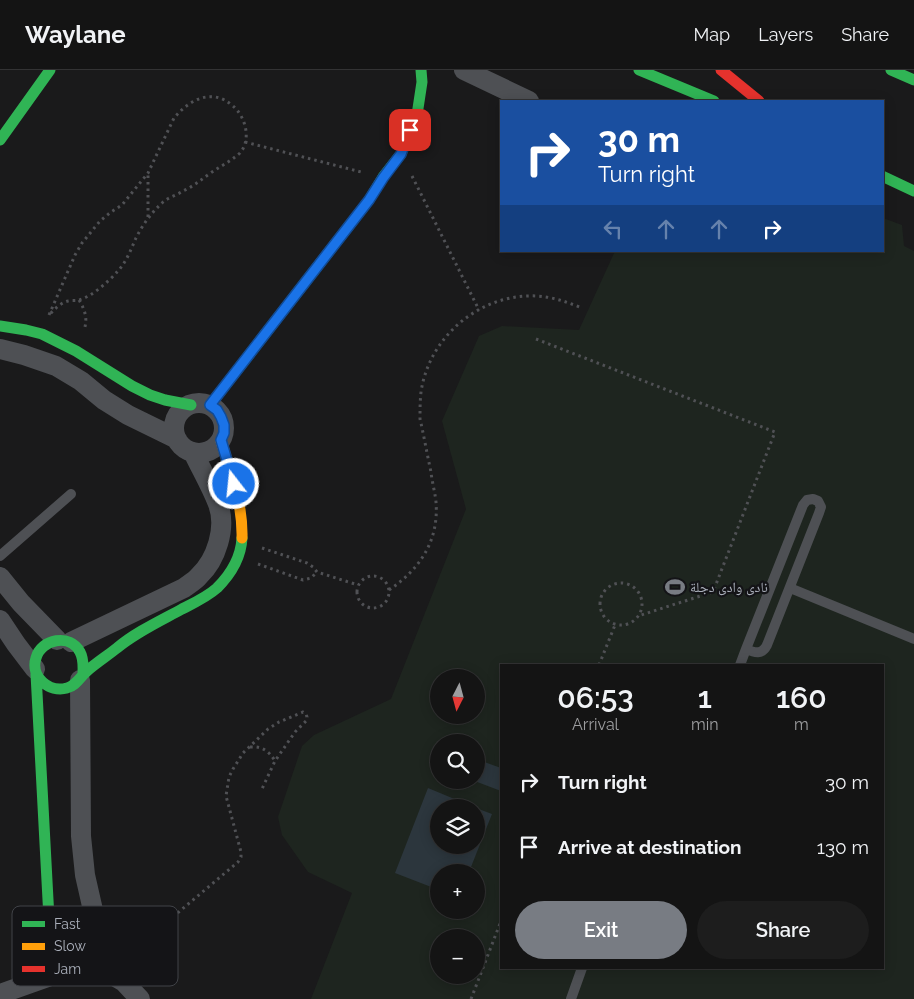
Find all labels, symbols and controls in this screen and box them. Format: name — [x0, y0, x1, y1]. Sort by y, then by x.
text: Waylane — [25, 20, 126, 49]
text: Map — [694, 24, 730, 45]
text: Layers — [758, 24, 813, 45]
text: Share — [841, 24, 889, 45]
pin — [389, 109, 431, 151]
icon: arrive — [396, 116, 424, 144]
text: 30 m — [598, 119, 680, 160]
icon: right — [515, 120, 580, 185]
text: Turn right — [598, 161, 695, 187]
icon: left — [599, 215, 627, 243]
icon: ahead — [652, 215, 680, 243]
icon: ahead — [705, 215, 733, 243]
icon: right — [758, 215, 786, 243]
position arrow — [207, 457, 259, 509]
sports icon: نادى وادى دجلة — [664, 576, 686, 598]
place label: نادى وادى دجلة — [690, 579, 768, 596]
north arrow — [430, 669, 485, 724]
map controls — [430, 669, 485, 984]
text: 06:53 — [557, 680, 634, 715]
text: 1 — [698, 680, 712, 715]
text: 160 — [776, 680, 827, 715]
text: Arrival — [572, 715, 619, 734]
text: min — [691, 715, 719, 734]
text: m — [794, 715, 809, 734]
button: search — [430, 734, 485, 789]
icon: right — [515, 768, 543, 796]
text: Turn right — [558, 771, 647, 793]
text: 30 m — [825, 771, 869, 793]
button: layers — [430, 799, 485, 854]
icon: arrive — [515, 833, 543, 861]
text: Arrive at destination — [558, 836, 742, 858]
text: 130 m — [817, 836, 869, 858]
button: + — [430, 864, 485, 919]
button: Exit — [515, 901, 687, 959]
button: Share — [697, 901, 869, 959]
legend — [12, 906, 178, 986]
text: Fast — [54, 916, 81, 932]
button: − — [430, 929, 485, 984]
text: Slow — [54, 938, 86, 954]
text: Jam — [54, 961, 81, 977]

